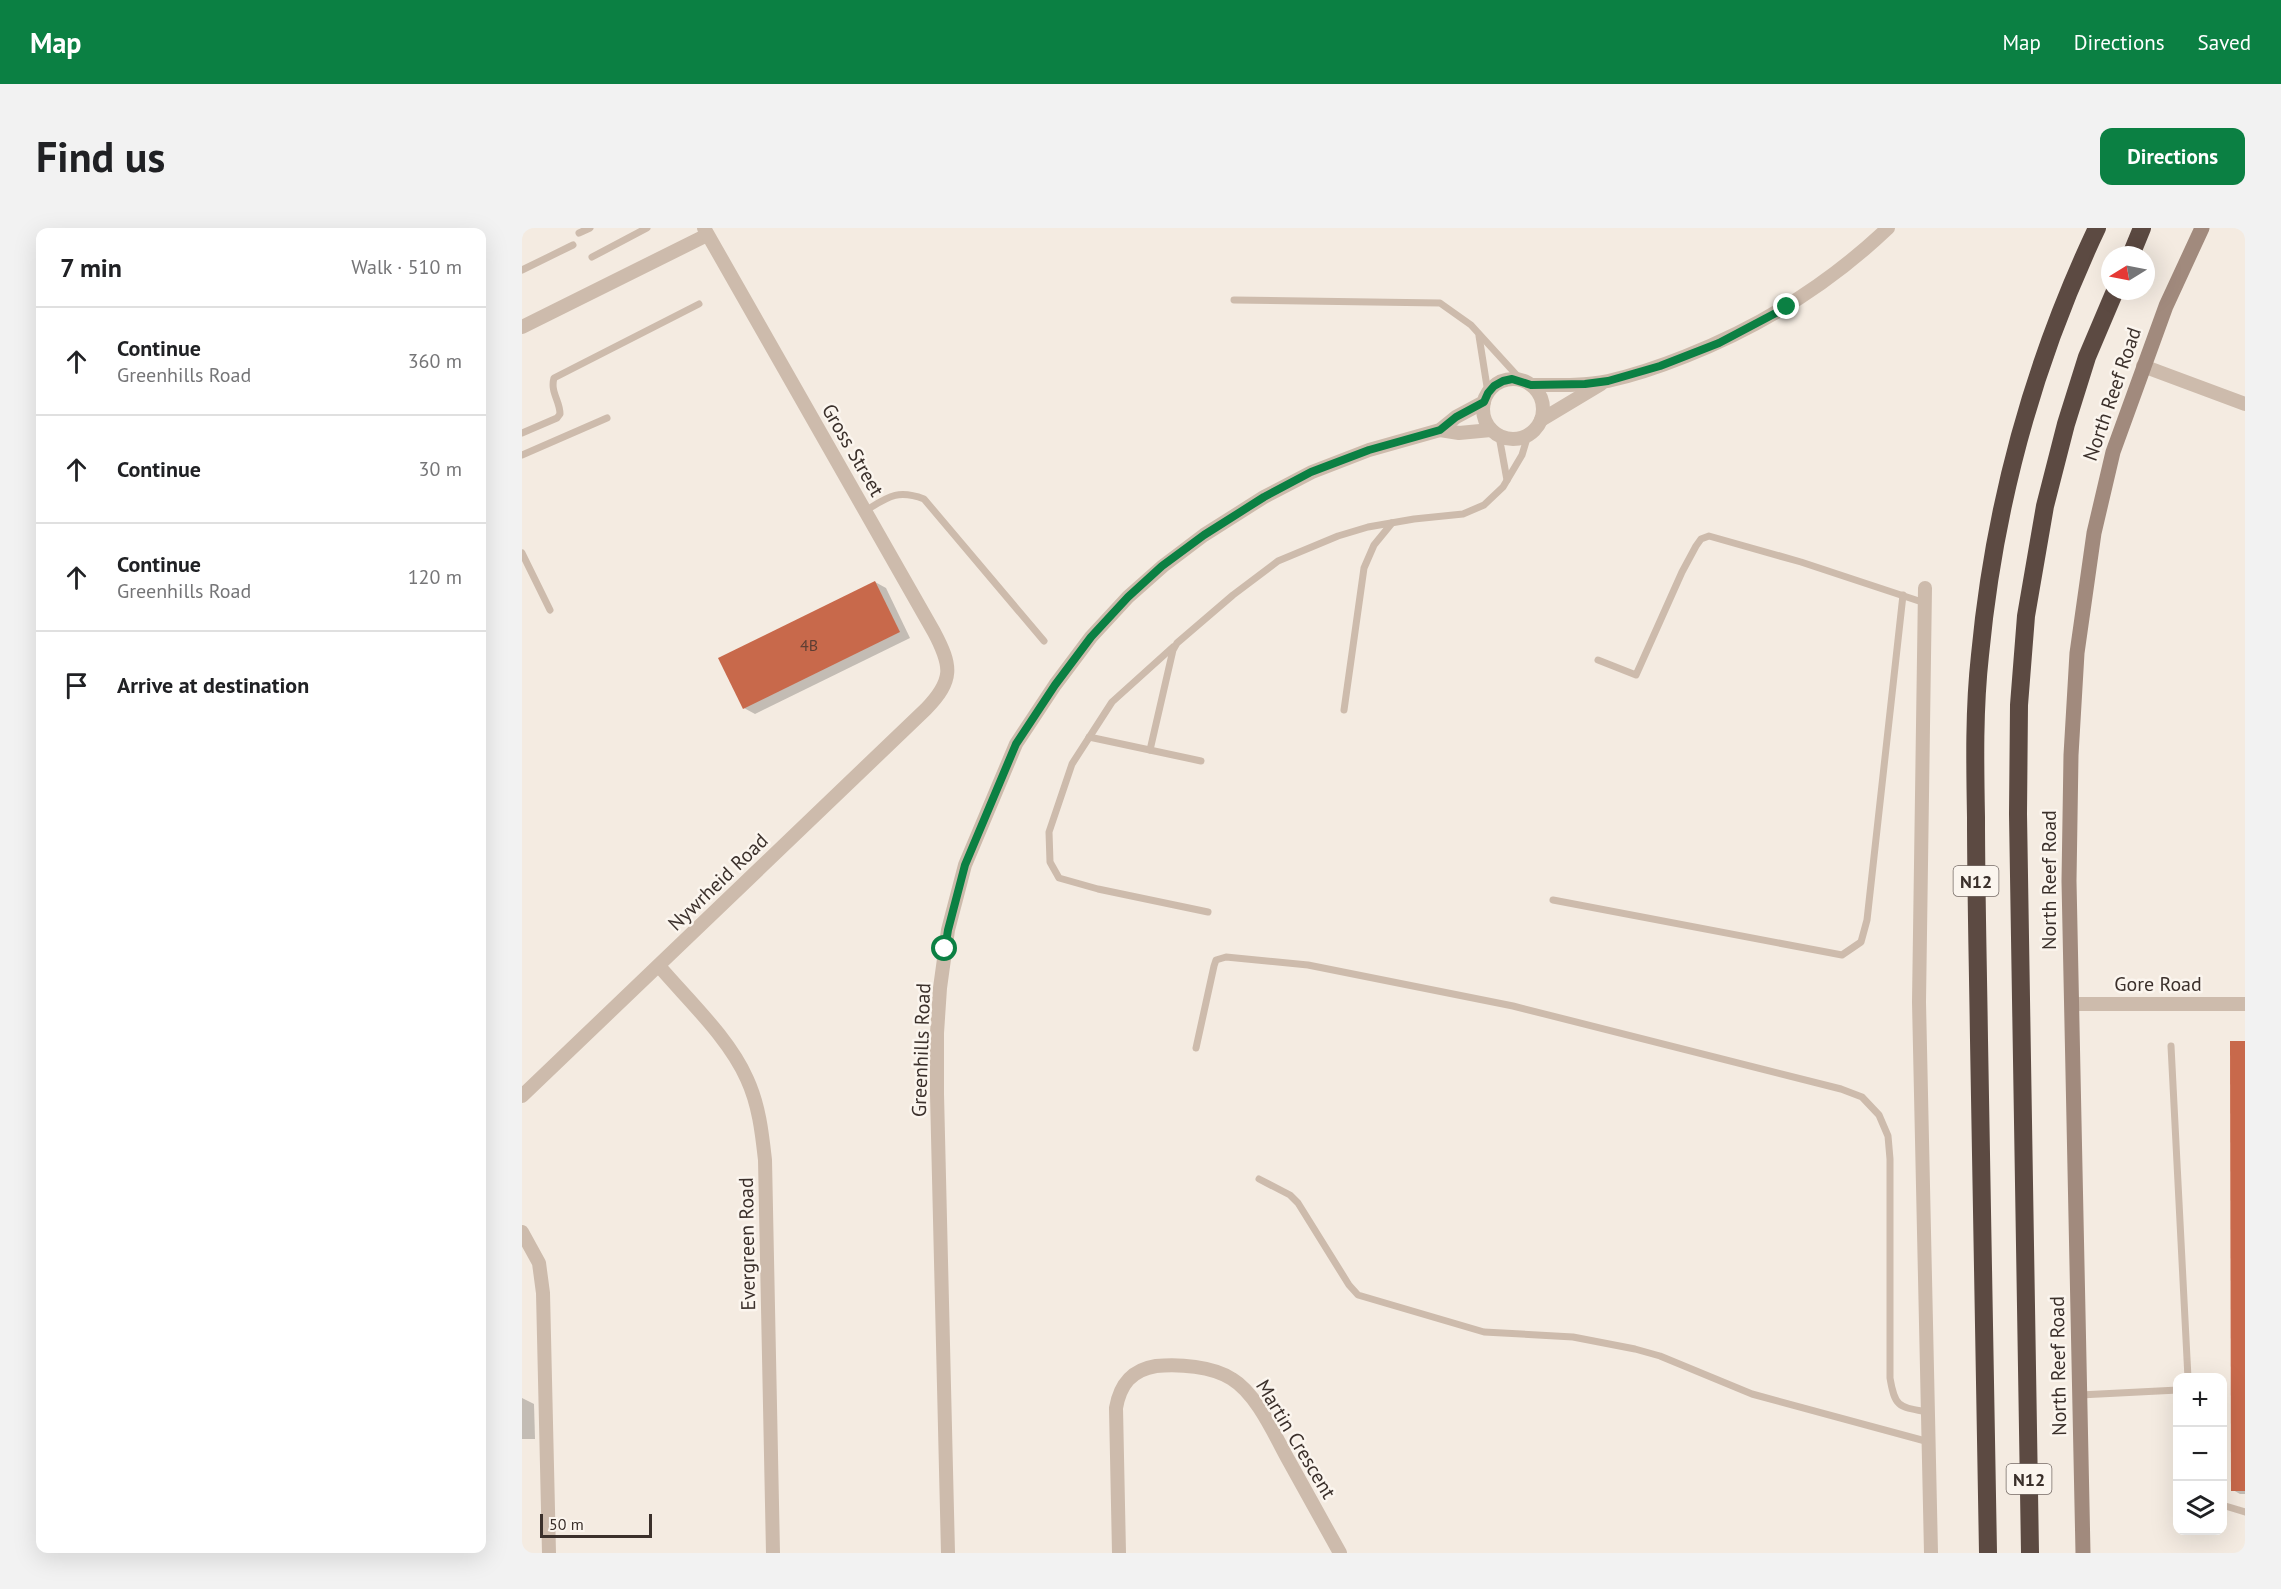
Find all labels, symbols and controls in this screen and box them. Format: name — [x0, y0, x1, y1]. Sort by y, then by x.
text: Map — [30, 24, 81, 61]
text: Map — [2002, 29, 2041, 56]
text: Directions — [2074, 29, 2165, 56]
text: Saved — [2198, 29, 2251, 56]
button: Directions — [2100, 128, 2245, 185]
text: Find us — [36, 129, 165, 184]
north arrow — [2101, 246, 2155, 300]
text: 7 min — [60, 251, 122, 284]
text: Walk · 510 m — [351, 254, 462, 280]
route end — [1773, 293, 1799, 319]
street label: North Reef Road — [2077, 324, 2147, 464]
text: Continue — [117, 334, 201, 362]
icon: ahead — [60, 345, 93, 378]
text: 360 m — [408, 348, 462, 374]
text: Greenhills Road — [117, 362, 251, 388]
street label: Gross Street — [816, 399, 890, 501]
icon: ahead — [60, 453, 93, 486]
text: Continue — [117, 455, 201, 483]
text: 30 m — [419, 456, 462, 482]
text: Continue — [117, 550, 201, 578]
icon: ahead — [60, 561, 93, 594]
text: 120 m — [408, 564, 462, 590]
text: Greenhills Road — [117, 578, 251, 604]
house number: 4B — [800, 635, 818, 655]
icon: arrive — [60, 669, 93, 702]
text: Arrive at destination — [117, 671, 309, 699]
street label: North Reef Road — [2036, 810, 2062, 950]
street label: Nywrheid Road — [662, 828, 774, 936]
road number: N12 — [1954, 866, 1998, 896]
route start — [931, 935, 957, 961]
street label: Gore Road — [2114, 971, 2202, 997]
street label: Greenhills Road — [906, 983, 936, 1117]
street label: Evergreen Road — [733, 1177, 761, 1311]
street label: North Reef Road — [2044, 1296, 2072, 1436]
map controls — [2173, 1373, 2227, 1535]
button: + — [2173, 1373, 2227, 1427]
street label: Martin Crescent — [1250, 1375, 1342, 1504]
button: − — [2173, 1427, 2227, 1481]
road number: N12 — [2006, 1464, 2052, 1494]
button: layers — [2173, 1481, 2227, 1535]
scale bar — [540, 1511, 652, 1538]
text: 50 m — [549, 1514, 584, 1534]

